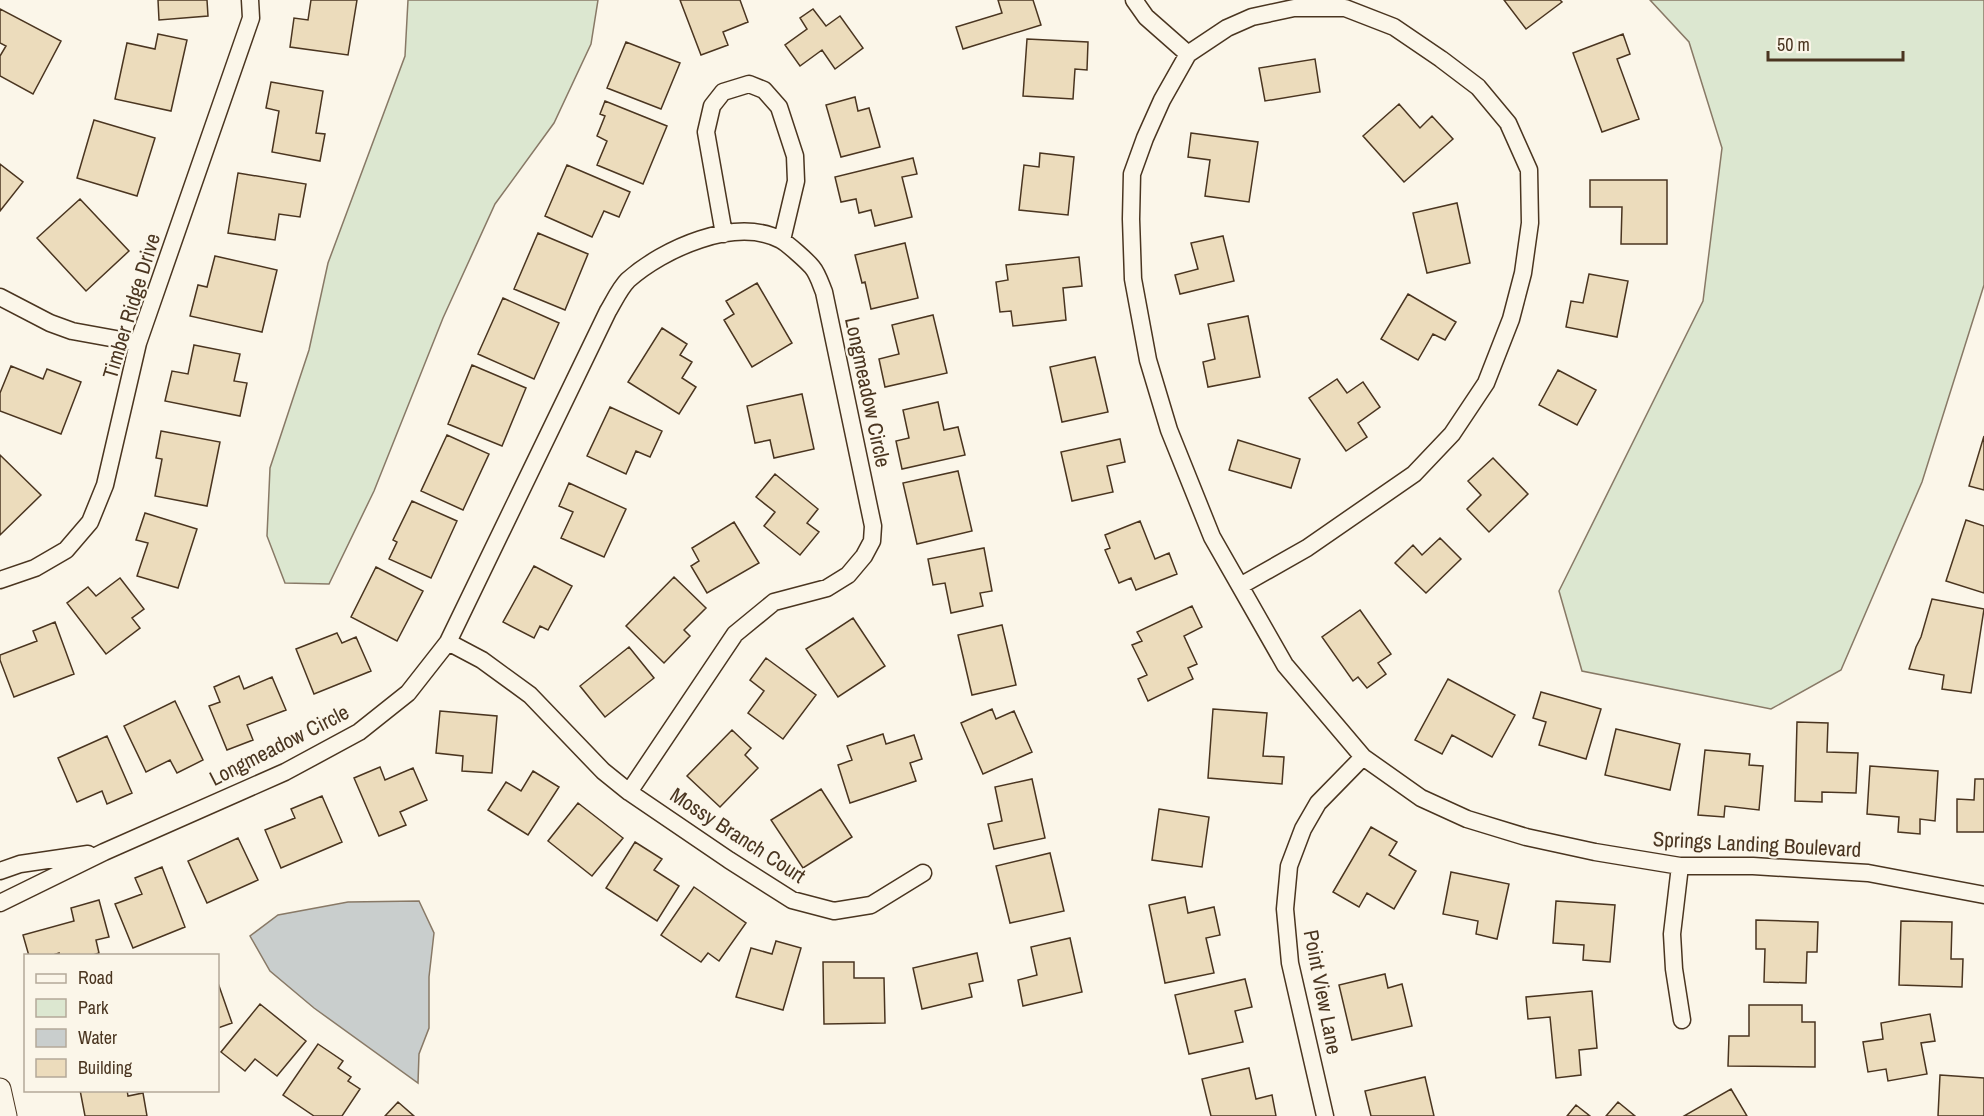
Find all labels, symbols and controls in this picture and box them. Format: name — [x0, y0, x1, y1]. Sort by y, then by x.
scale bar — [1768, 24, 1903, 62]
text: 50 m — [1777, 32, 1810, 57]
street label: Timber Ridge Drive — [95, 230, 167, 382]
street label: Longmeadow Circle — [838, 314, 898, 470]
street label: Longmeadow Circle — [204, 697, 354, 793]
street label: Mossy Branch Court — [665, 780, 811, 890]
street label: Springs Landing Boulevard — [1652, 824, 1862, 864]
street label: Point View Lane — [1297, 927, 1349, 1057]
legend — [24, 954, 219, 1092]
text: Road — [78, 965, 113, 990]
text: Park — [78, 995, 109, 1020]
text: Water — [78, 1025, 117, 1050]
text: Building — [78, 1055, 133, 1080]

